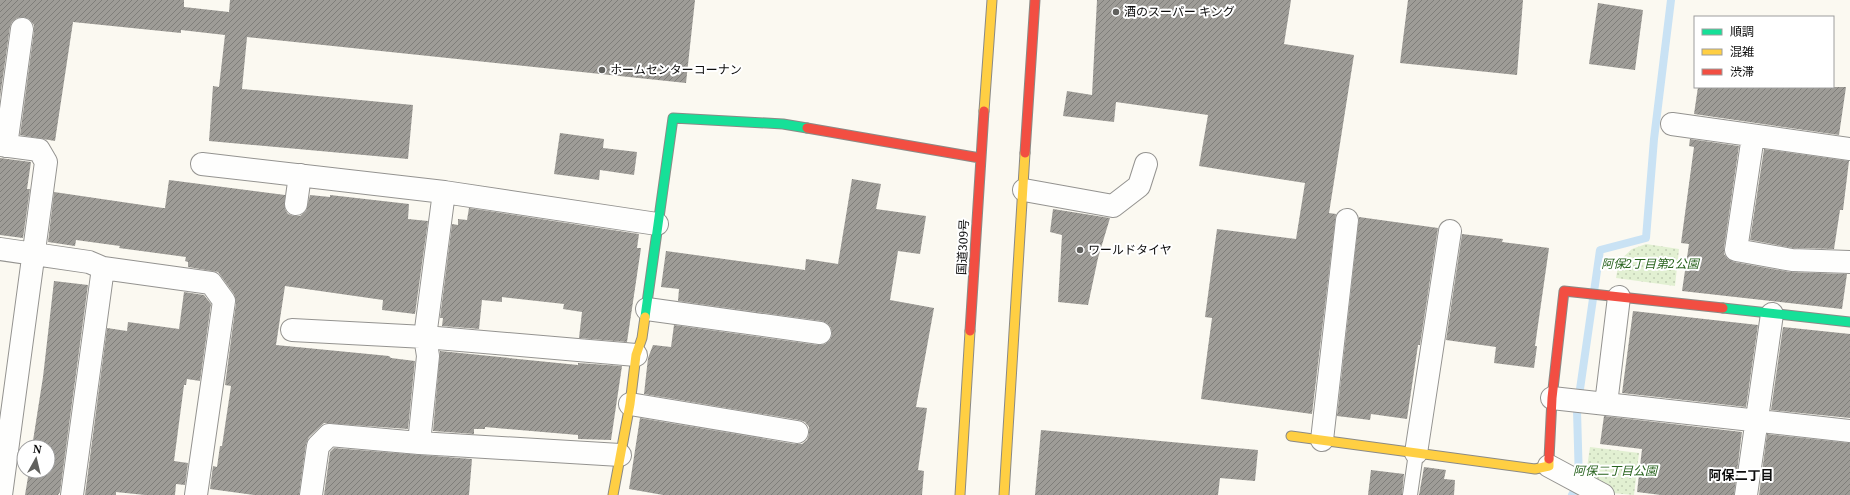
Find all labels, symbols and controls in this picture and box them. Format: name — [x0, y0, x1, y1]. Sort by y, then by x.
place label: 酒のスーパー キング — [1124, 3, 1235, 20]
marker: 酒のスーパー キング — [1111, 7, 1121, 17]
legend — [1694, 16, 1834, 88]
text: 順調 — [1730, 23, 1754, 40]
text: 混雑 — [1730, 43, 1754, 60]
place label: ホームセンターコーナン — [610, 61, 742, 78]
text: 渋滞 — [1730, 63, 1754, 80]
marker: ホームセンターコーナン — [597, 65, 607, 75]
street label: 国道309号 — [953, 219, 972, 275]
place label: ワールドタイヤ — [1088, 241, 1172, 258]
marker: ワールドタイヤ — [1075, 245, 1085, 255]
park label: 阿保2丁目第2公園 — [1601, 255, 1701, 272]
north arrow — [16, 439, 56, 479]
text: N — [32, 441, 43, 457]
park label: 阿保二丁目公園 — [1573, 462, 1659, 479]
district label: 阿保二丁目 — [1708, 466, 1774, 484]

